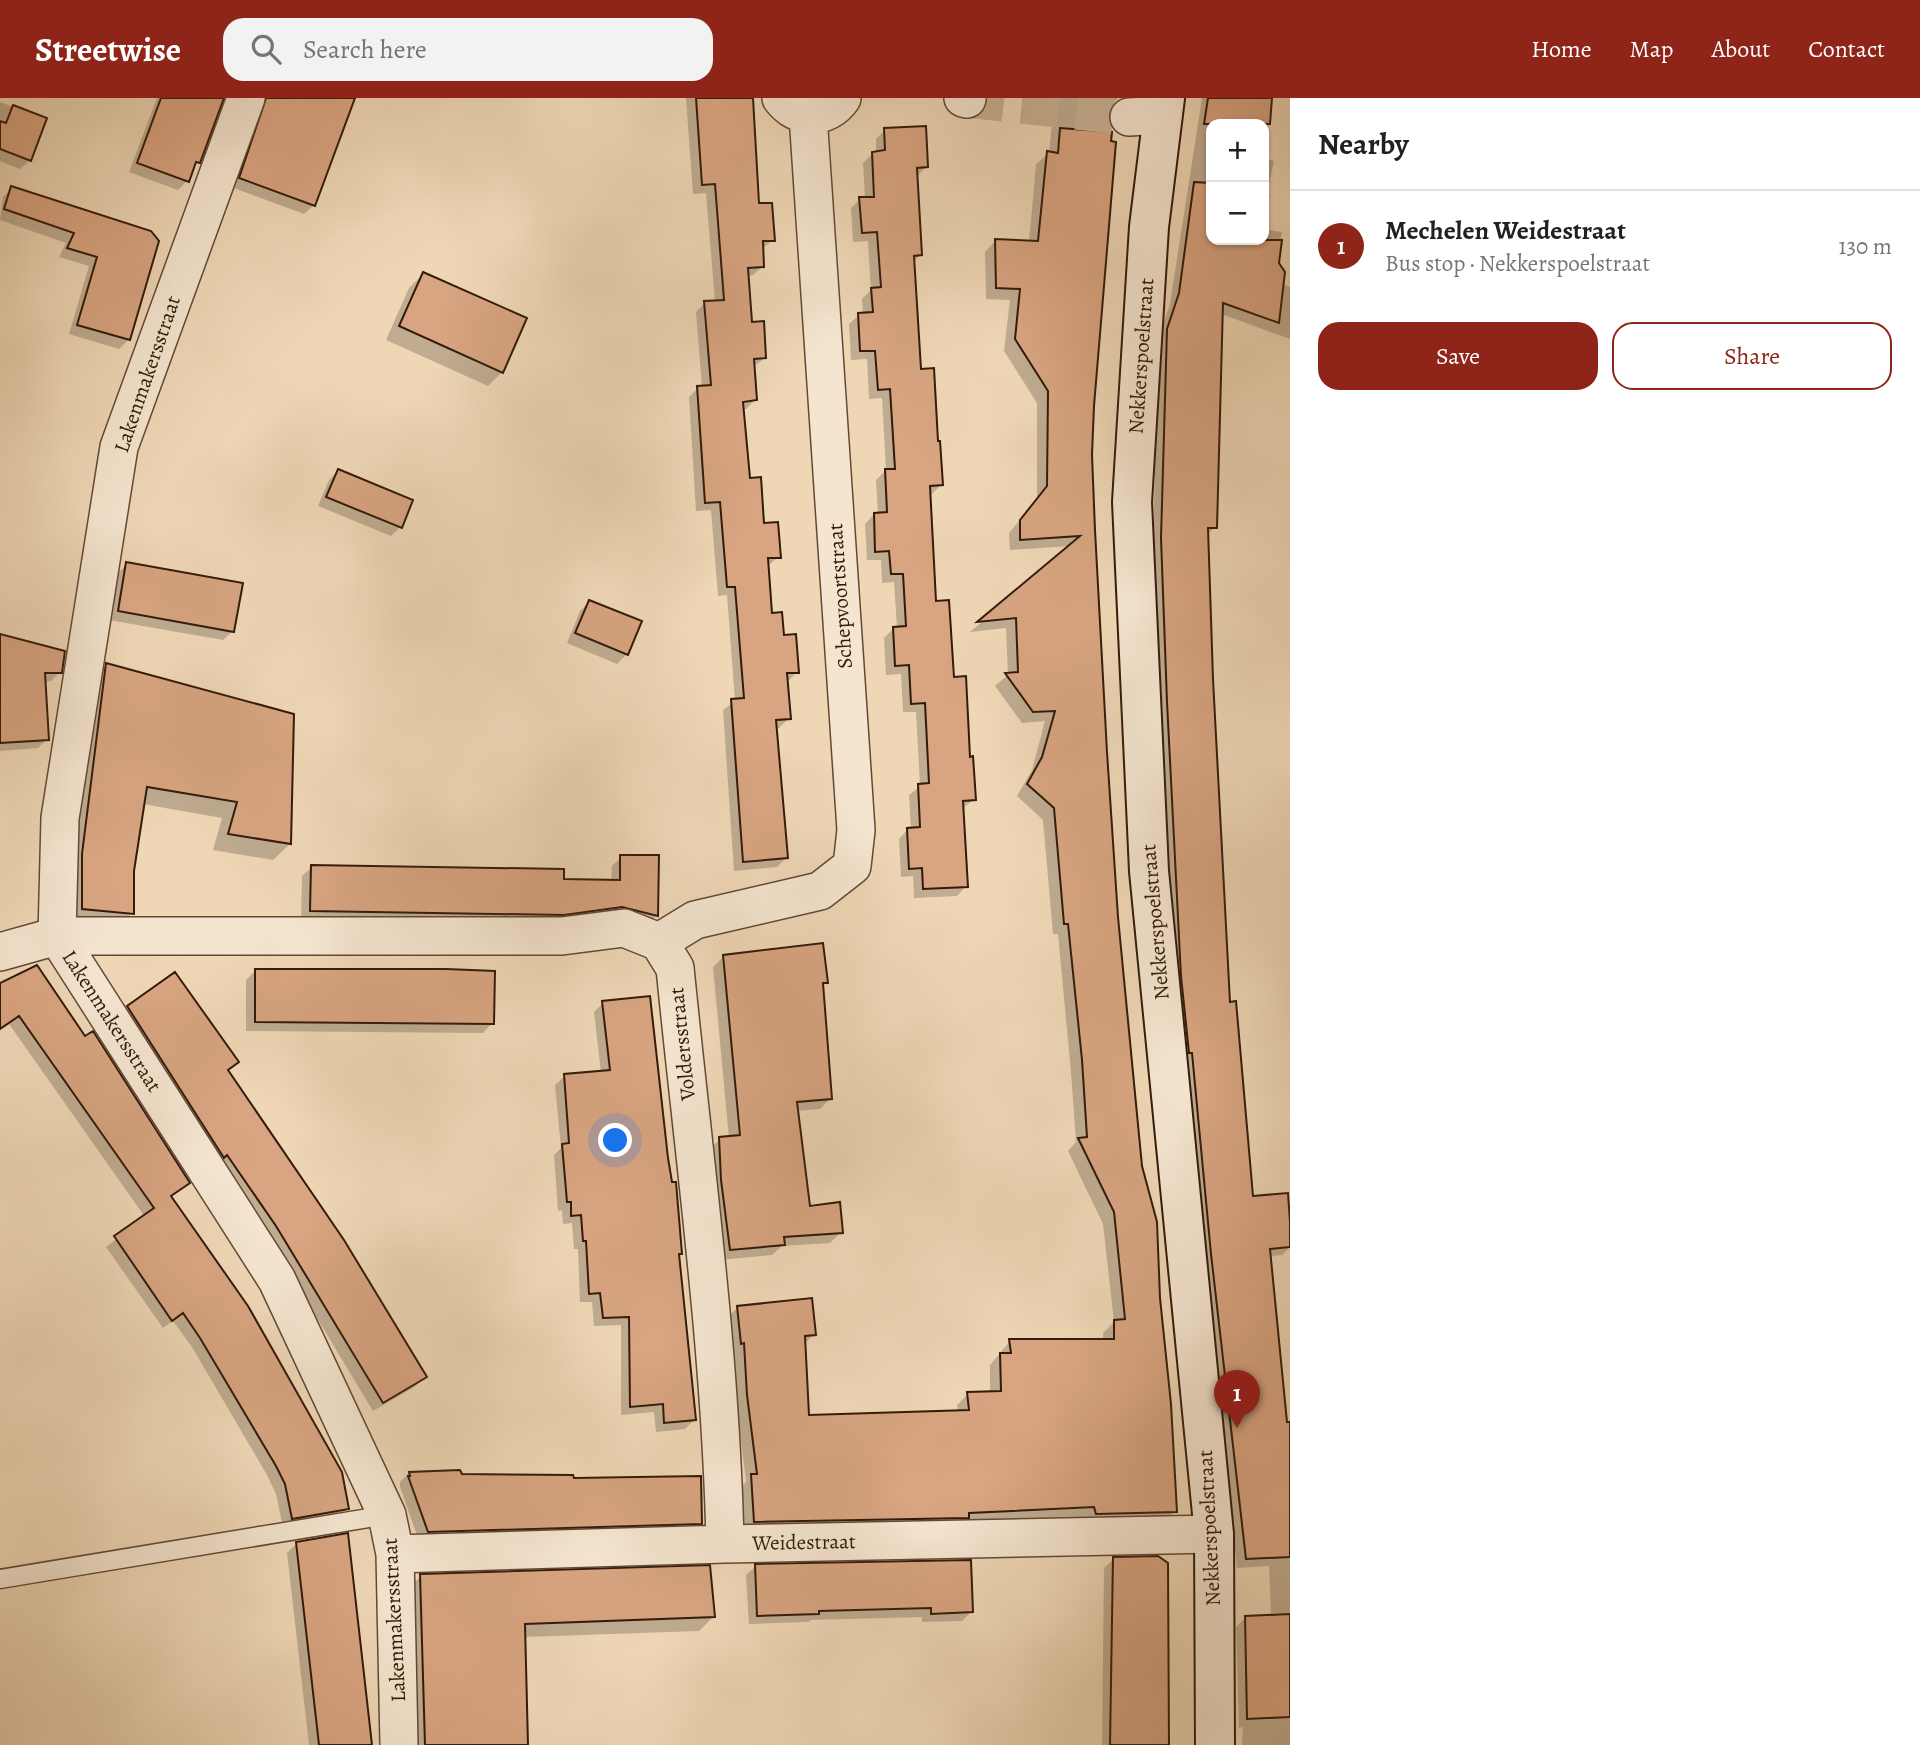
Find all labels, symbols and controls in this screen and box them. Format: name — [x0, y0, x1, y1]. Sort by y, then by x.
search box — [223, 18, 713, 81]
text: Streetwise — [35, 27, 181, 72]
icon: search — [247, 30, 285, 68]
text: Search here — [303, 32, 427, 67]
text: Home — [1531, 33, 1592, 65]
text: Map — [1630, 33, 1674, 65]
text: About — [1712, 33, 1770, 65]
text: Contact — [1808, 33, 1885, 65]
map controls — [1206, 119, 1269, 245]
button: + — [1206, 119, 1269, 182]
text: Nearby — [1318, 124, 1409, 164]
button: − — [1206, 182, 1269, 245]
text: Mechelen Weidestraat — [1385, 213, 1626, 248]
text: 1 — [1337, 231, 1345, 262]
text: 130 m — [1839, 231, 1892, 262]
text: Bus stop · Nekkerspoelstraat — [1385, 248, 1650, 279]
street label: Nekkerspoelstraat — [1122, 277, 1160, 435]
street label: Lakenmakersstraat — [107, 292, 187, 456]
button: Save — [1318, 322, 1598, 390]
button: Share — [1612, 322, 1892, 390]
street label: Schepvoortstraat — [821, 522, 859, 670]
street label: Nekkerspoelstraat — [1134, 843, 1176, 1001]
street label: Lakenmakersstraat — [56, 944, 169, 1098]
street label: Voldersstraat — [662, 986, 702, 1103]
your location — [598, 1123, 632, 1157]
pin: 1 — [1214, 1370, 1260, 1428]
street label: Nekkerspoelstraat — [1191, 1449, 1227, 1607]
street label: Weidestraat — [751, 1527, 856, 1557]
street label: Lakenmakersstraat — [376, 1537, 412, 1703]

